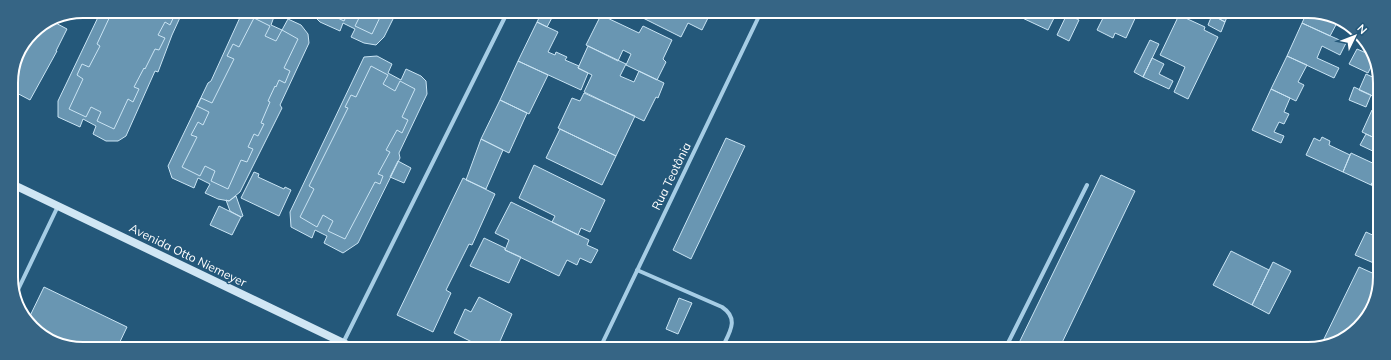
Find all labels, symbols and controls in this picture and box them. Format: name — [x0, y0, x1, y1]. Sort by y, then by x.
north arrow — [1335, 16, 1375, 56]
text: N — [1354, 21, 1370, 37]
street label: Rua Teotônia — [648, 140, 694, 212]
street label: Avenida Otto Niemeyer — [127, 220, 250, 290]

